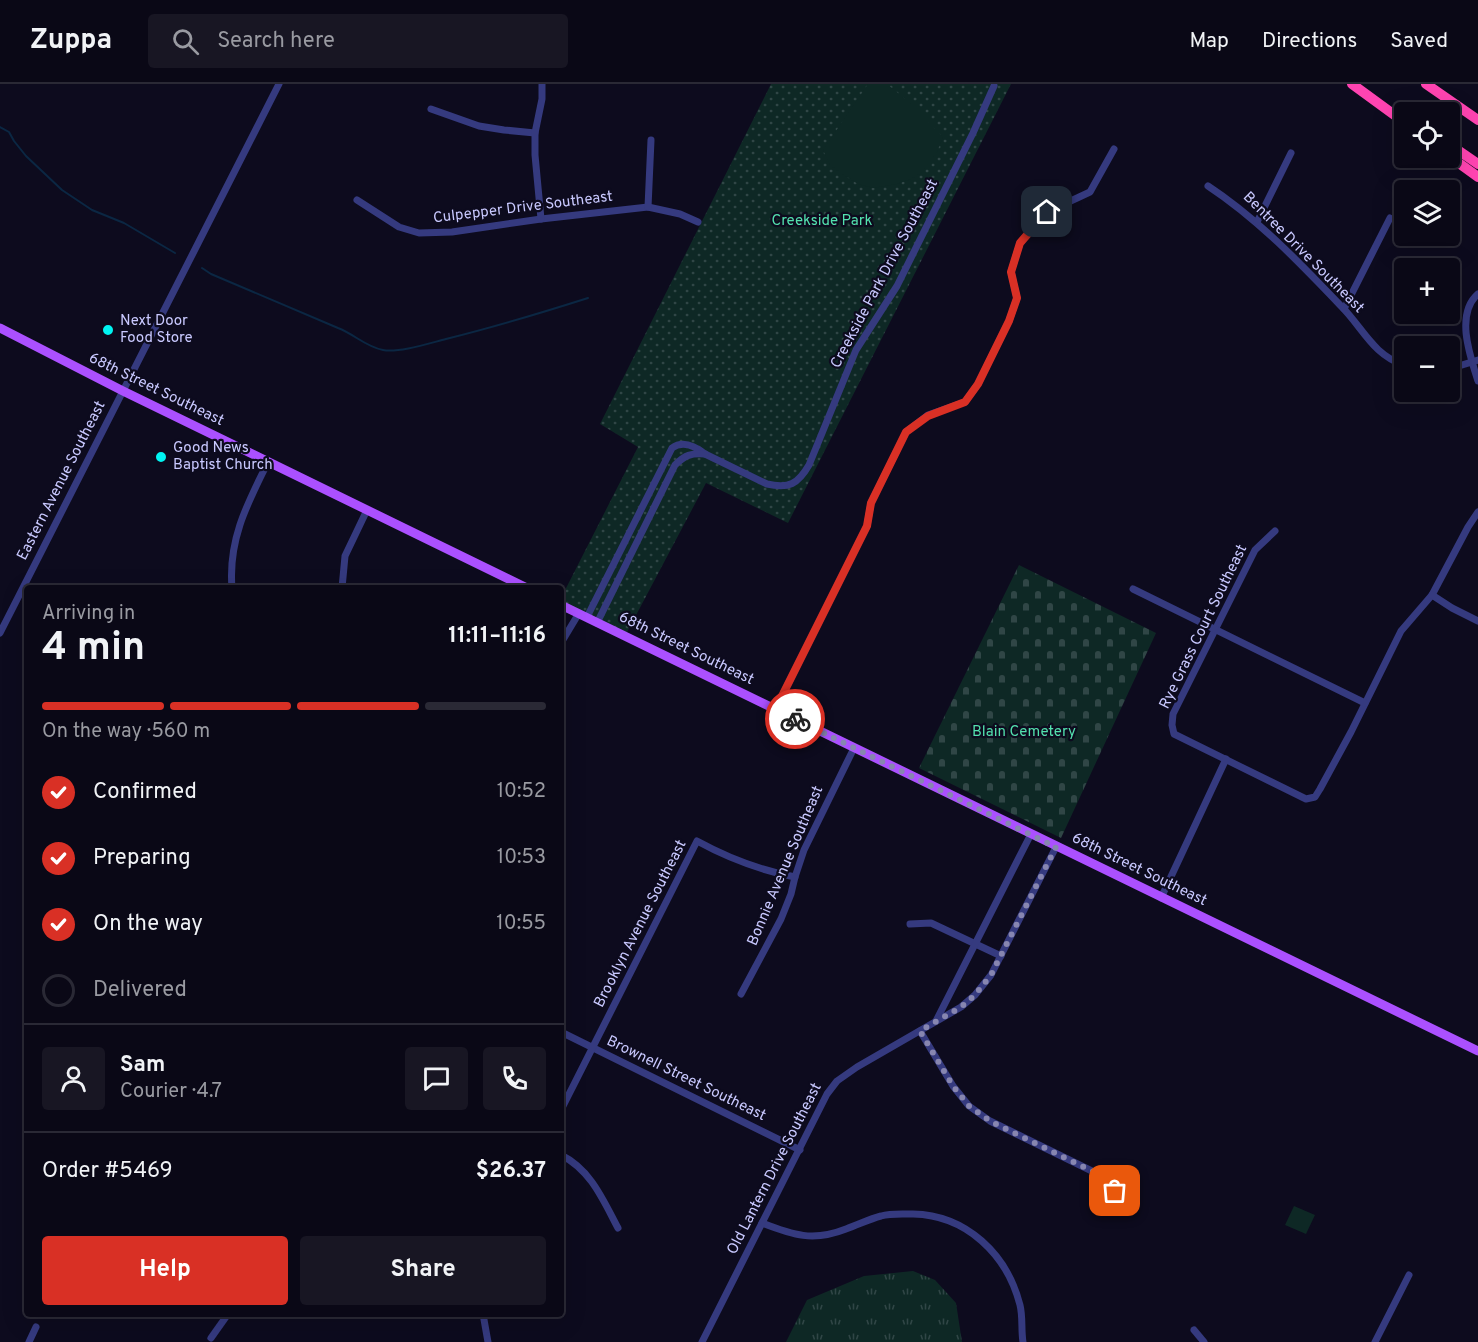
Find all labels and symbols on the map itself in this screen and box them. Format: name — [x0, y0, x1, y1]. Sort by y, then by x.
street label: Creekside Park Drive Southeast — [827, 176, 943, 372]
pin — [1021, 186, 1072, 237]
street label: Culpepper Drive Southeast — [432, 188, 614, 228]
street label: Bentree Drive Southeast — [1238, 188, 1368, 318]
park label: Creekside Park — [771, 212, 873, 231]
place label: Next Door Food Store — [120, 312, 193, 348]
marker: Next Door Food Store — [101, 323, 115, 337]
street label: 68th Street Southeast — [85, 349, 227, 431]
street label: Eastern Avenue Southeast — [14, 398, 110, 564]
place label: Good News Baptist Church — [173, 439, 273, 475]
marker: Good News Baptist Church — [154, 450, 168, 464]
street label: Rye Grass Court Southeast — [1156, 542, 1252, 712]
street label: 68th Street Southeast — [615, 608, 757, 690]
courier — [765, 689, 825, 749]
park label: Blain Cemetery — [972, 723, 1076, 742]
street label: Bonnie Avenue Southeast — [744, 783, 828, 949]
street label: 68th Street Southeast — [1068, 829, 1210, 911]
street label: Brooklyn Avenue Southeast — [590, 837, 692, 1011]
street label: Brownell Street Southeast — [603, 1032, 769, 1126]
street label: Old Lantern Drive Southeast — [723, 1080, 827, 1258]
pin — [1089, 1165, 1140, 1216]

